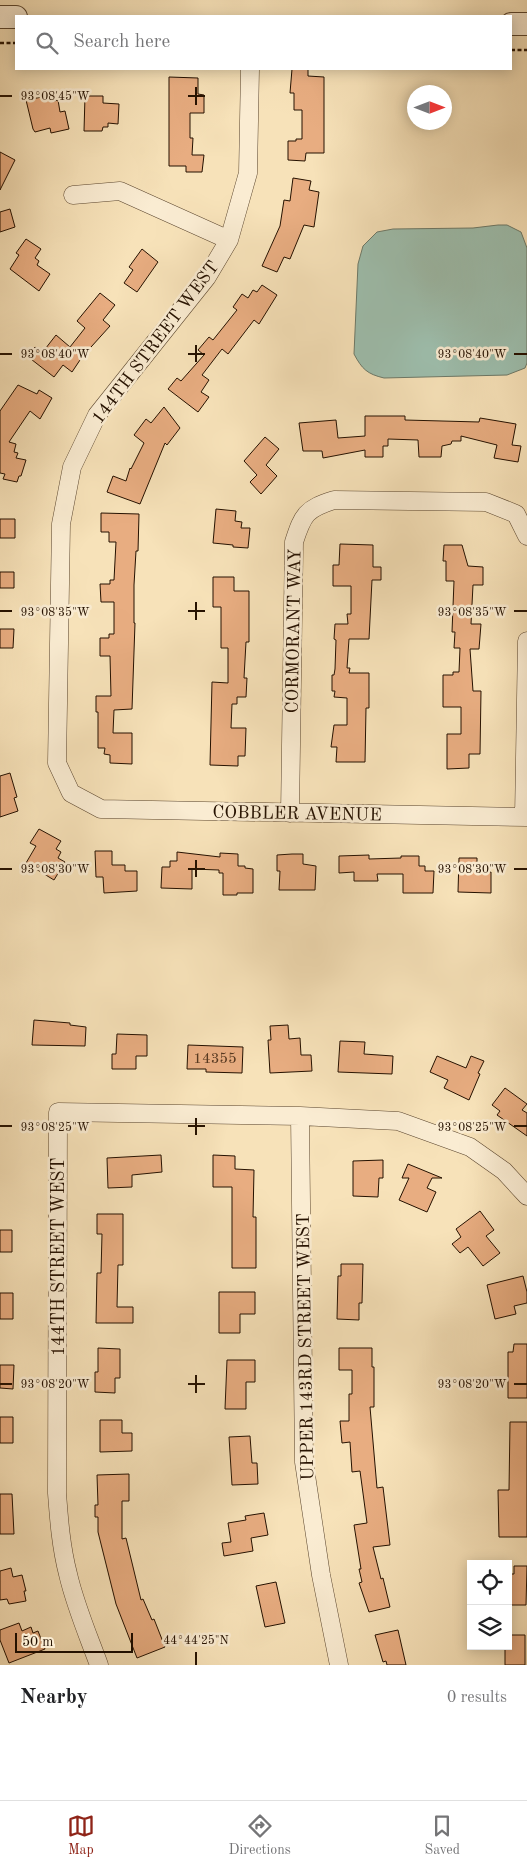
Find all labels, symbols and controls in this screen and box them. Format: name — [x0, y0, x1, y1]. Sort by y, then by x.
search box — [15, 15, 512, 70]
icon: search — [33, 29, 61, 57]
text: Search here — [73, 33, 170, 52]
north arrow — [407, 85, 452, 130]
text: 93°08'45"W — [20, 90, 90, 103]
street label: 144TH STREET WEST — [89, 258, 223, 427]
text: 93°08'40"W — [20, 349, 90, 361]
text: 93°08'40"W — [437, 349, 507, 361]
street label: CORMORANT WAY — [284, 548, 304, 714]
text: 93°08'35"W — [20, 606, 90, 619]
text: 93°08'35"W — [437, 606, 507, 619]
street label: COBBLER AVENUE — [212, 804, 382, 824]
text: 93°08'30"W — [20, 864, 90, 876]
text: 93°08'30"W — [437, 864, 507, 876]
house number: 14355 — [193, 1052, 237, 1067]
text: 93°08'25"W — [20, 1121, 90, 1134]
text: 93°08'25"W — [437, 1121, 507, 1134]
street label: 144TH STREET WEST — [50, 1158, 68, 1356]
street label: UPPER 143RD STREET WEST — [295, 1213, 317, 1481]
text: 93°08'20"W — [20, 1379, 90, 1391]
text: 93°08'20"W — [437, 1379, 507, 1391]
map controls — [467, 1560, 512, 1650]
button: locate — [467, 1560, 512, 1605]
button: layers — [467, 1605, 512, 1650]
scale bar — [15, 1630, 132, 1653]
text: 44°44'25"N — [163, 1634, 229, 1647]
text: 50 m — [22, 1635, 53, 1649]
text: Nearby — [20, 1687, 88, 1708]
text: 0 results — [447, 1690, 507, 1706]
tab: Map — [67, 1812, 95, 1859]
tab: Directions — [229, 1812, 291, 1859]
tab: Saved — [424, 1812, 460, 1859]

